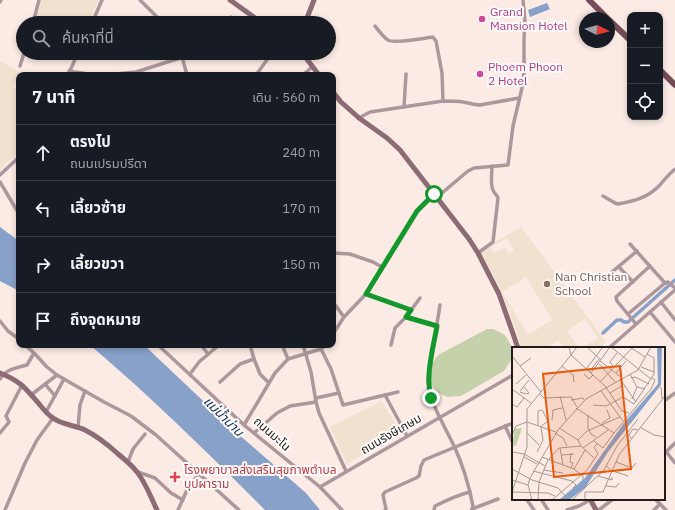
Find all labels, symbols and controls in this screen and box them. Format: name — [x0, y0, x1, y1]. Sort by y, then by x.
place label: Grand Mansion Hotel — [490, 4, 567, 33]
north arrow — [579, 12, 615, 48]
map controls — [627, 12, 663, 120]
button: + — [627, 12, 663, 48]
marker: Grand Mansion Hotel — [477, 14, 487, 24]
search box — [16, 16, 336, 60]
icon: search — [30, 27, 52, 49]
text: ค้นหาที่นี่ — [62, 28, 114, 47]
button: − — [627, 48, 663, 84]
place label: Phoem Phoon 2 Hotel — [488, 59, 563, 88]
marker: Phoem Phoon 2 Hotel — [475, 69, 485, 79]
button: locate — [627, 84, 663, 120]
text: 7 นาที — [32, 86, 76, 108]
text: เดิน · 560 m — [252, 89, 320, 106]
text: ตรงไป — [70, 132, 111, 151]
icon: ahead — [32, 142, 54, 164]
text: 240 m — [282, 144, 320, 161]
text: ถนนเปรมปรีดา — [70, 155, 147, 172]
route start — [425, 185, 443, 203]
icon: left — [32, 198, 54, 220]
text: เลี้ยวซ้าย — [70, 198, 126, 217]
text: 170 m — [282, 200, 320, 217]
icon: right — [32, 254, 54, 276]
text: เลี้ยวขวา — [70, 254, 124, 273]
text: 150 m — [282, 256, 320, 273]
place label: Nan Christian School — [555, 269, 627, 298]
marker: Nan Christian School — [542, 279, 552, 289]
icon: arrive — [32, 310, 54, 332]
text: ถึงจุดหมาย — [70, 310, 141, 329]
inset map — [512, 347, 665, 500]
route end — [422, 389, 440, 407]
water label: แม่น้ำน่าน — [200, 392, 249, 441]
street label: ถนนรังษีเกษม — [358, 410, 424, 457]
street label: ถนนมะโน — [251, 413, 294, 454]
place label: โรงพยาบาลส่งเสริมสุขภาพตำบล บุปผาราม — [184, 462, 337, 491]
marker: โรงพยาบาลส่งเสริมสุขภาพตำบล บุปผาราม — [169, 471, 181, 483]

